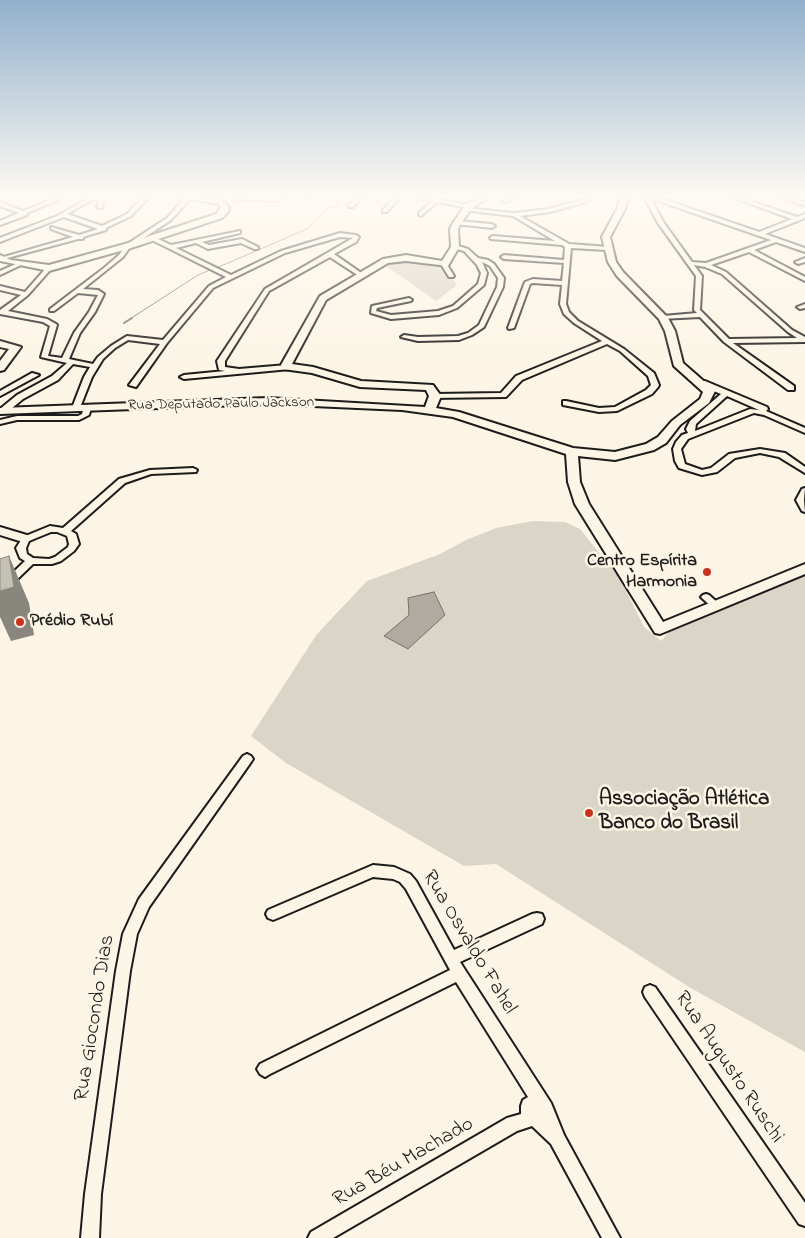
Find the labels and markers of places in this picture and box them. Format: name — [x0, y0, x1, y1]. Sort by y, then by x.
place label: Centro Espírita Harmonia — [587, 551, 697, 594]
marker: Centro Espírita Harmonia — [701, 566, 713, 578]
place label: Prédio Rubí — [30, 611, 113, 633]
marker: Prédio Rubí — [14, 616, 26, 628]
place label: Associação Atlética Banco do Brasil — [599, 788, 769, 838]
marker: Associação Atlética Banco do Brasil — [583, 807, 595, 819]

